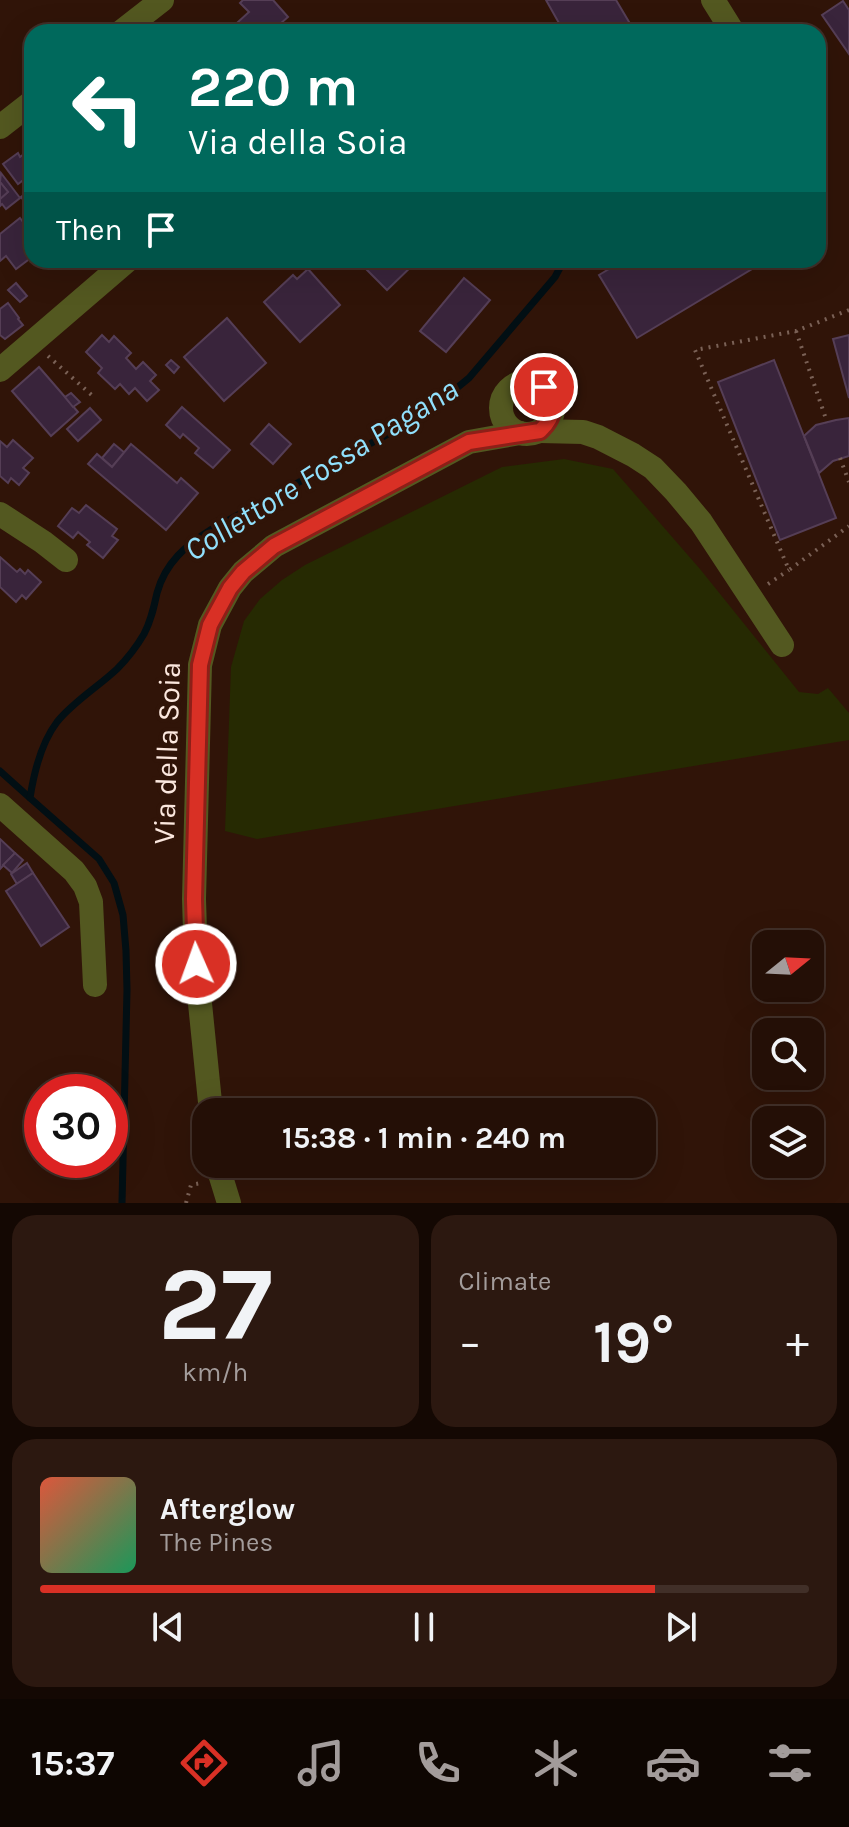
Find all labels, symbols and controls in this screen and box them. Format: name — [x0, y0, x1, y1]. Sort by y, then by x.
text: 220 m — [188, 54, 359, 119]
icon: left — [56, 56, 160, 160]
text: Via della Soia — [188, 121, 408, 163]
icon: arrive — [139, 208, 183, 252]
text: Then — [56, 212, 123, 248]
pin — [510, 353, 578, 421]
icon: arrive — [522, 365, 566, 409]
water label: Collettore Fossa Pagana — [178, 370, 465, 569]
street label: Via della Soia — [146, 661, 188, 845]
position arrow — [154, 922, 238, 1006]
north arrow — [752, 930, 824, 1002]
map controls — [752, 930, 824, 1178]
button: search — [752, 1018, 824, 1090]
speed limit sign: 30 — [24, 1074, 128, 1178]
button: layers — [752, 1106, 824, 1178]
text: 15:38 · 1 min · 240 m — [282, 1120, 566, 1156]
text: 27 — [158, 1244, 273, 1365]
text: Climate — [459, 1266, 551, 1297]
text: 19° — [593, 1307, 674, 1377]
text: − — [459, 1317, 482, 1368]
text: + — [786, 1317, 809, 1368]
text: km/h — [182, 1357, 248, 1388]
text: Afterglow — [160, 1491, 295, 1527]
text: The Pines — [160, 1527, 273, 1558]
icon: previous — [146, 1605, 190, 1649]
icon: pause — [402, 1605, 446, 1649]
icon: next — [659, 1605, 703, 1649]
icon: directions — [176, 1735, 232, 1791]
icon: music — [293, 1735, 349, 1791]
icon: phone — [410, 1735, 466, 1791]
icon: climate — [528, 1735, 584, 1791]
icon: car — [645, 1735, 701, 1791]
icon: filters — [762, 1735, 818, 1791]
text: 15:37 — [31, 1742, 114, 1784]

